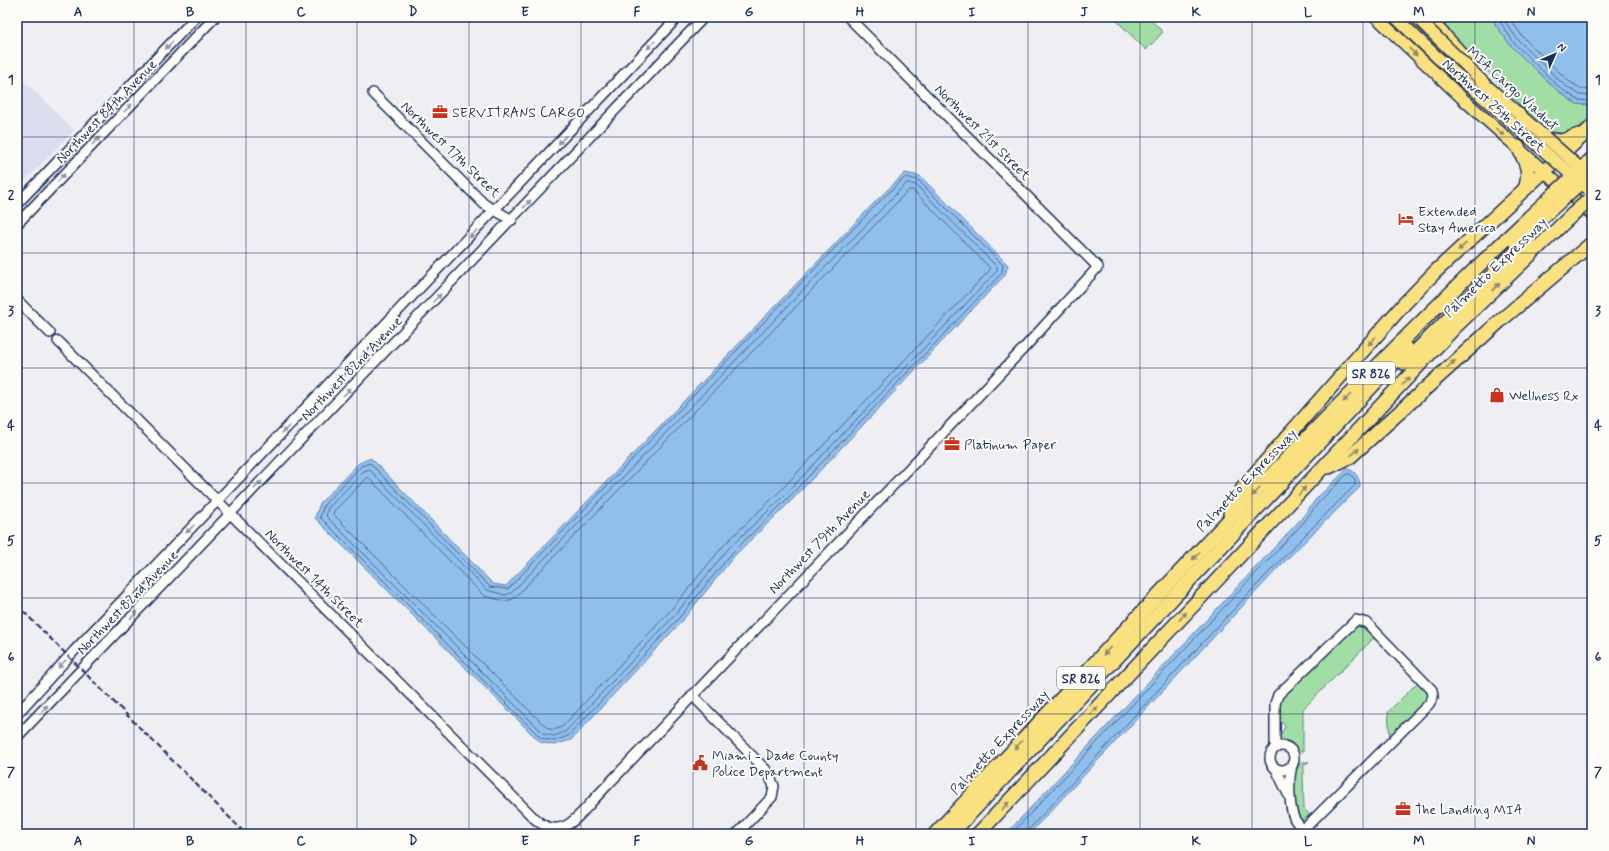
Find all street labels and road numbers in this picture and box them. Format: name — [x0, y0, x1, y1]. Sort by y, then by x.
street label: MIA Cargo Viaduct — [1462, 43, 1562, 136]
street label: Northwest 25th Street — [1438, 55, 1549, 157]
street label: Northwest 84th Avenue — [52, 56, 161, 168]
street label: Northwest 21st Street — [930, 81, 1035, 185]
street label: Northwest 17th Street — [397, 98, 504, 202]
street label: Palmetto Expressway — [1440, 214, 1551, 322]
street label: Northwest 82nd Avenue — [297, 312, 406, 425]
road number: SR 826 — [1347, 362, 1395, 384]
street label: Palmetto Expressway — [1193, 425, 1301, 536]
street label: Northwest 79th Avenue — [765, 485, 874, 598]
street label: Northwest 14th Street — [261, 525, 368, 633]
street label: Northwest 82nd Avenue — [73, 546, 182, 659]
road number: SR 826 — [1057, 667, 1105, 689]
street label: Palmetto Expressway — [947, 687, 1053, 799]

